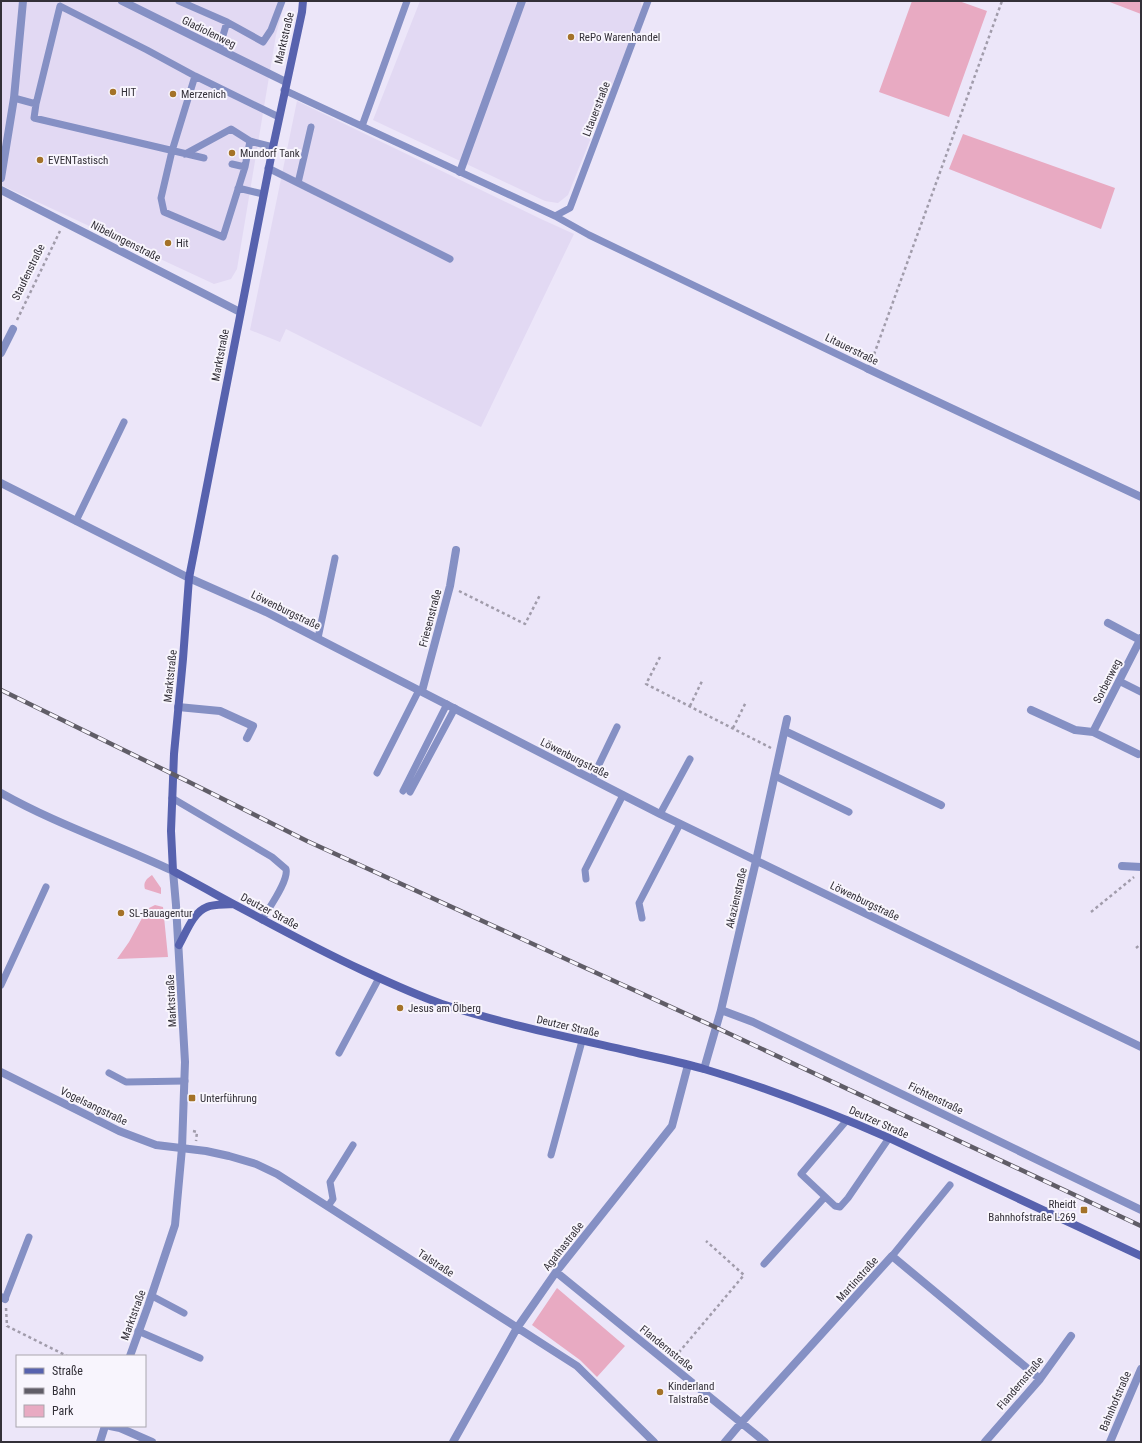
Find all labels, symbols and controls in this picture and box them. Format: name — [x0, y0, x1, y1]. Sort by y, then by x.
street label: Marktstraße — [272, 11, 297, 65]
street label: Gladiolenweg — [180, 14, 238, 51]
place label: RePo Warenhandel — [579, 31, 660, 44]
marker: RePo Warenhandel — [566, 32, 576, 42]
street label: Litauerstraße — [580, 80, 613, 138]
place label: HIT — [121, 86, 136, 99]
marker: HIT — [108, 87, 118, 97]
place label: Merzenich — [181, 88, 226, 101]
marker: Merzenich — [168, 89, 178, 99]
place label: Mundorf Tank — [240, 147, 300, 160]
marker: Mundorf Tank — [227, 148, 237, 158]
place label: EVENTastisch — [48, 154, 108, 167]
marker: EVENTastisch — [35, 155, 45, 165]
street label: Nibelungenstraße — [89, 218, 163, 265]
place label: Hit — [176, 237, 189, 250]
marker: Hit — [163, 238, 173, 248]
street label: Staufenstraße — [9, 242, 48, 302]
street label: Marktstraße — [209, 328, 232, 382]
street label: Litauerstraße — [823, 331, 881, 368]
street label: Löwenburgstraße — [249, 588, 323, 633]
street label: Friesenstraße — [417, 588, 444, 648]
street label: Marktstraße — [161, 649, 180, 703]
street label: Sorbenweg — [1091, 657, 1124, 706]
street label: Löwenburgstraße — [538, 736, 611, 781]
street label: Akazienstraße — [723, 866, 750, 930]
street label: Löwenburgstraße — [828, 879, 902, 924]
street label: Deutzer Straße — [238, 891, 301, 932]
place label: SL-Bauagentur — [129, 907, 193, 920]
marker: SL-Bauagentur — [116, 908, 126, 918]
street label: Marktstraße — [164, 974, 179, 1028]
place label: Jesus am Ölberg — [408, 1002, 481, 1015]
marker: Jesus am Ölberg — [395, 1003, 405, 1013]
street label: Deutzer Straße — [535, 1013, 601, 1040]
street label: Fichtenstraße — [906, 1080, 965, 1117]
street label: Vogelsangstraße — [58, 1085, 130, 1128]
place label: Unterführung — [200, 1092, 257, 1105]
marker: Unterführung — [187, 1093, 197, 1103]
street label: Deutzer Straße — [847, 1103, 911, 1141]
place label: Rheidt Bahnhofstraße L269 — [988, 1198, 1076, 1224]
marker: Rheidt Bahnhofstraße L269 — [1079, 1205, 1089, 1215]
street label: Agathastraße — [540, 1219, 587, 1273]
street label: Talstraße — [415, 1247, 456, 1280]
street label: Martinstraße — [834, 1254, 881, 1304]
street label: Marktstraße — [118, 1288, 149, 1342]
street label: Flandernstraße — [637, 1323, 696, 1374]
street label: Flandernstraße — [994, 1354, 1046, 1413]
legend — [16, 1355, 146, 1427]
text: Straße — [52, 1364, 83, 1378]
street label: Bahnhofstraße — [1097, 1369, 1134, 1433]
place label: Kinderland Talstraße — [668, 1380, 714, 1406]
text: Bahn — [52, 1384, 76, 1398]
marker: Kinderland Talstraße — [655, 1387, 665, 1397]
text: Park — [52, 1404, 74, 1418]

